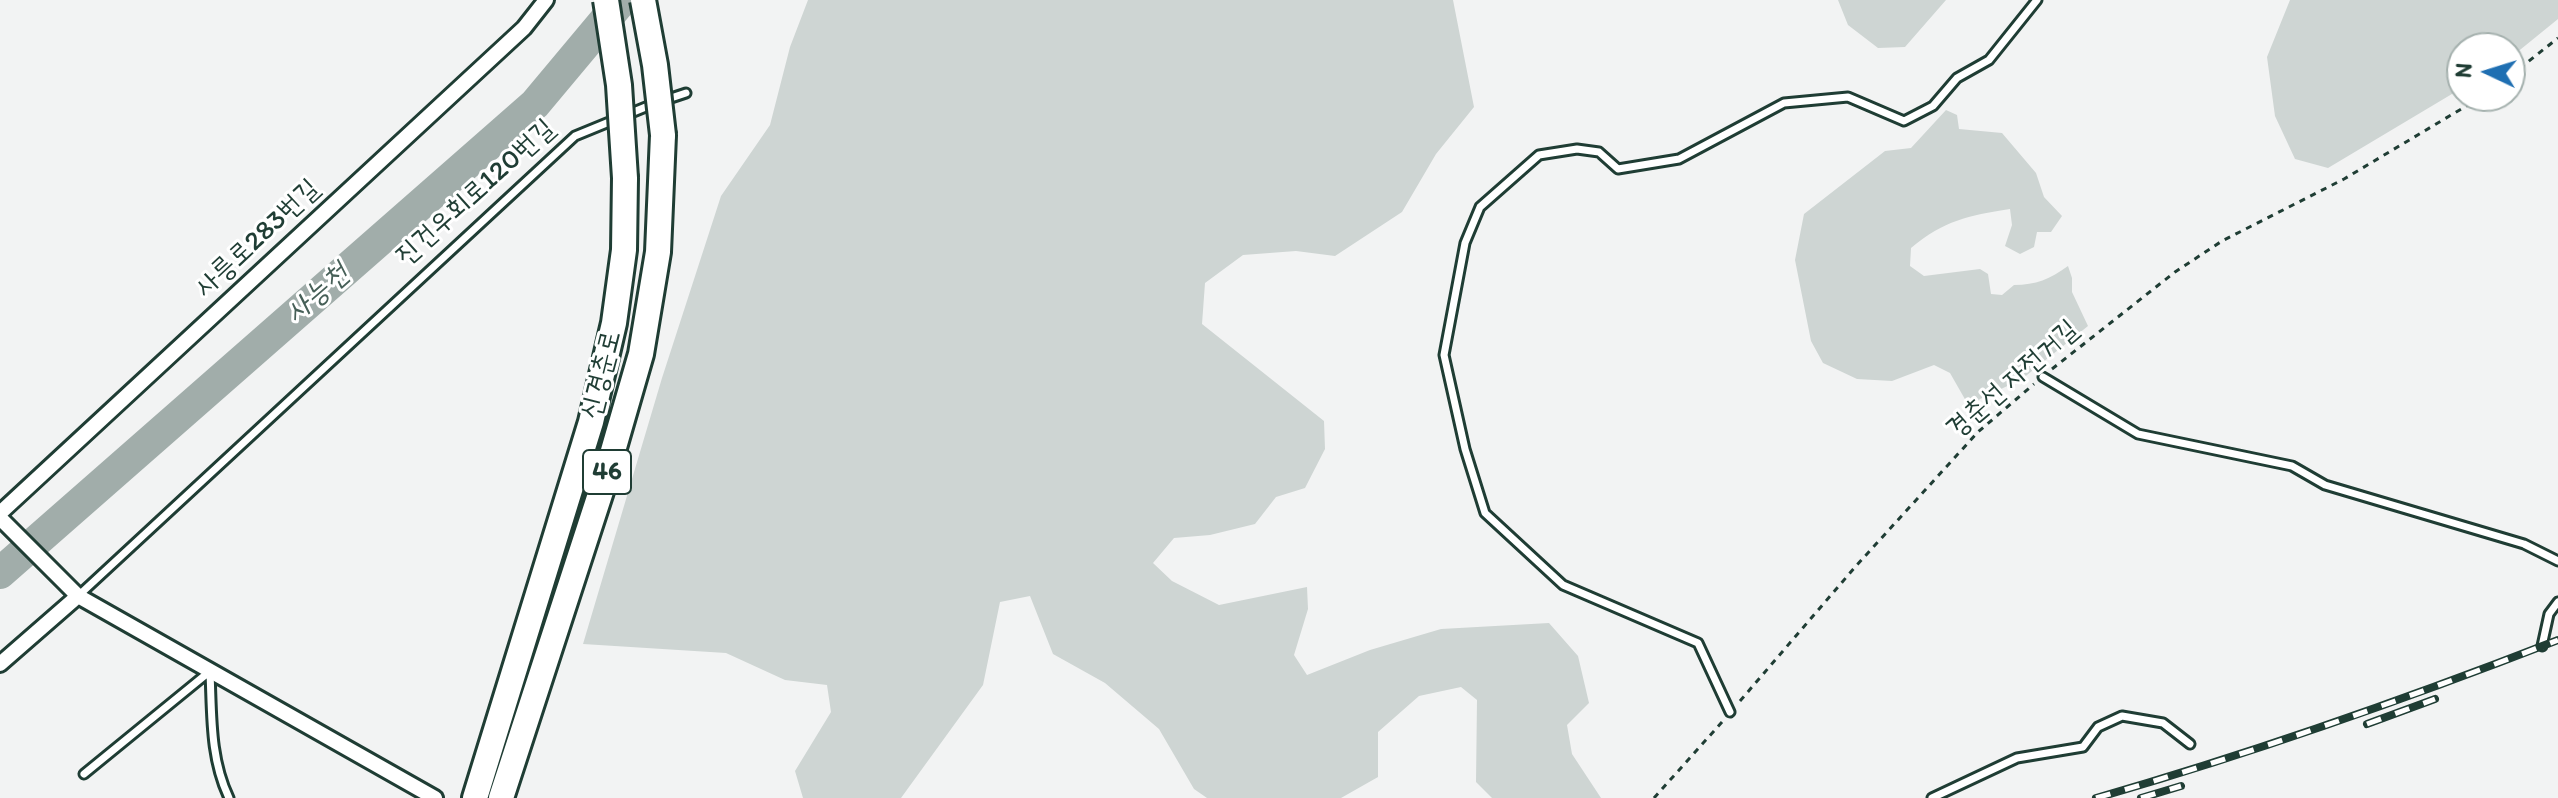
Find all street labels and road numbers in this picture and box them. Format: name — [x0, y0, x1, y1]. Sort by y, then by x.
street label: 진건우회로120번길 — [389, 113, 563, 273]
street label: 사릉로283번길 — [189, 173, 327, 305]
street label: 경춘선 자전거길 — [1940, 314, 2086, 446]
street label: 신경춘로 — [575, 327, 629, 423]
road number: 46 — [583, 450, 631, 494]

